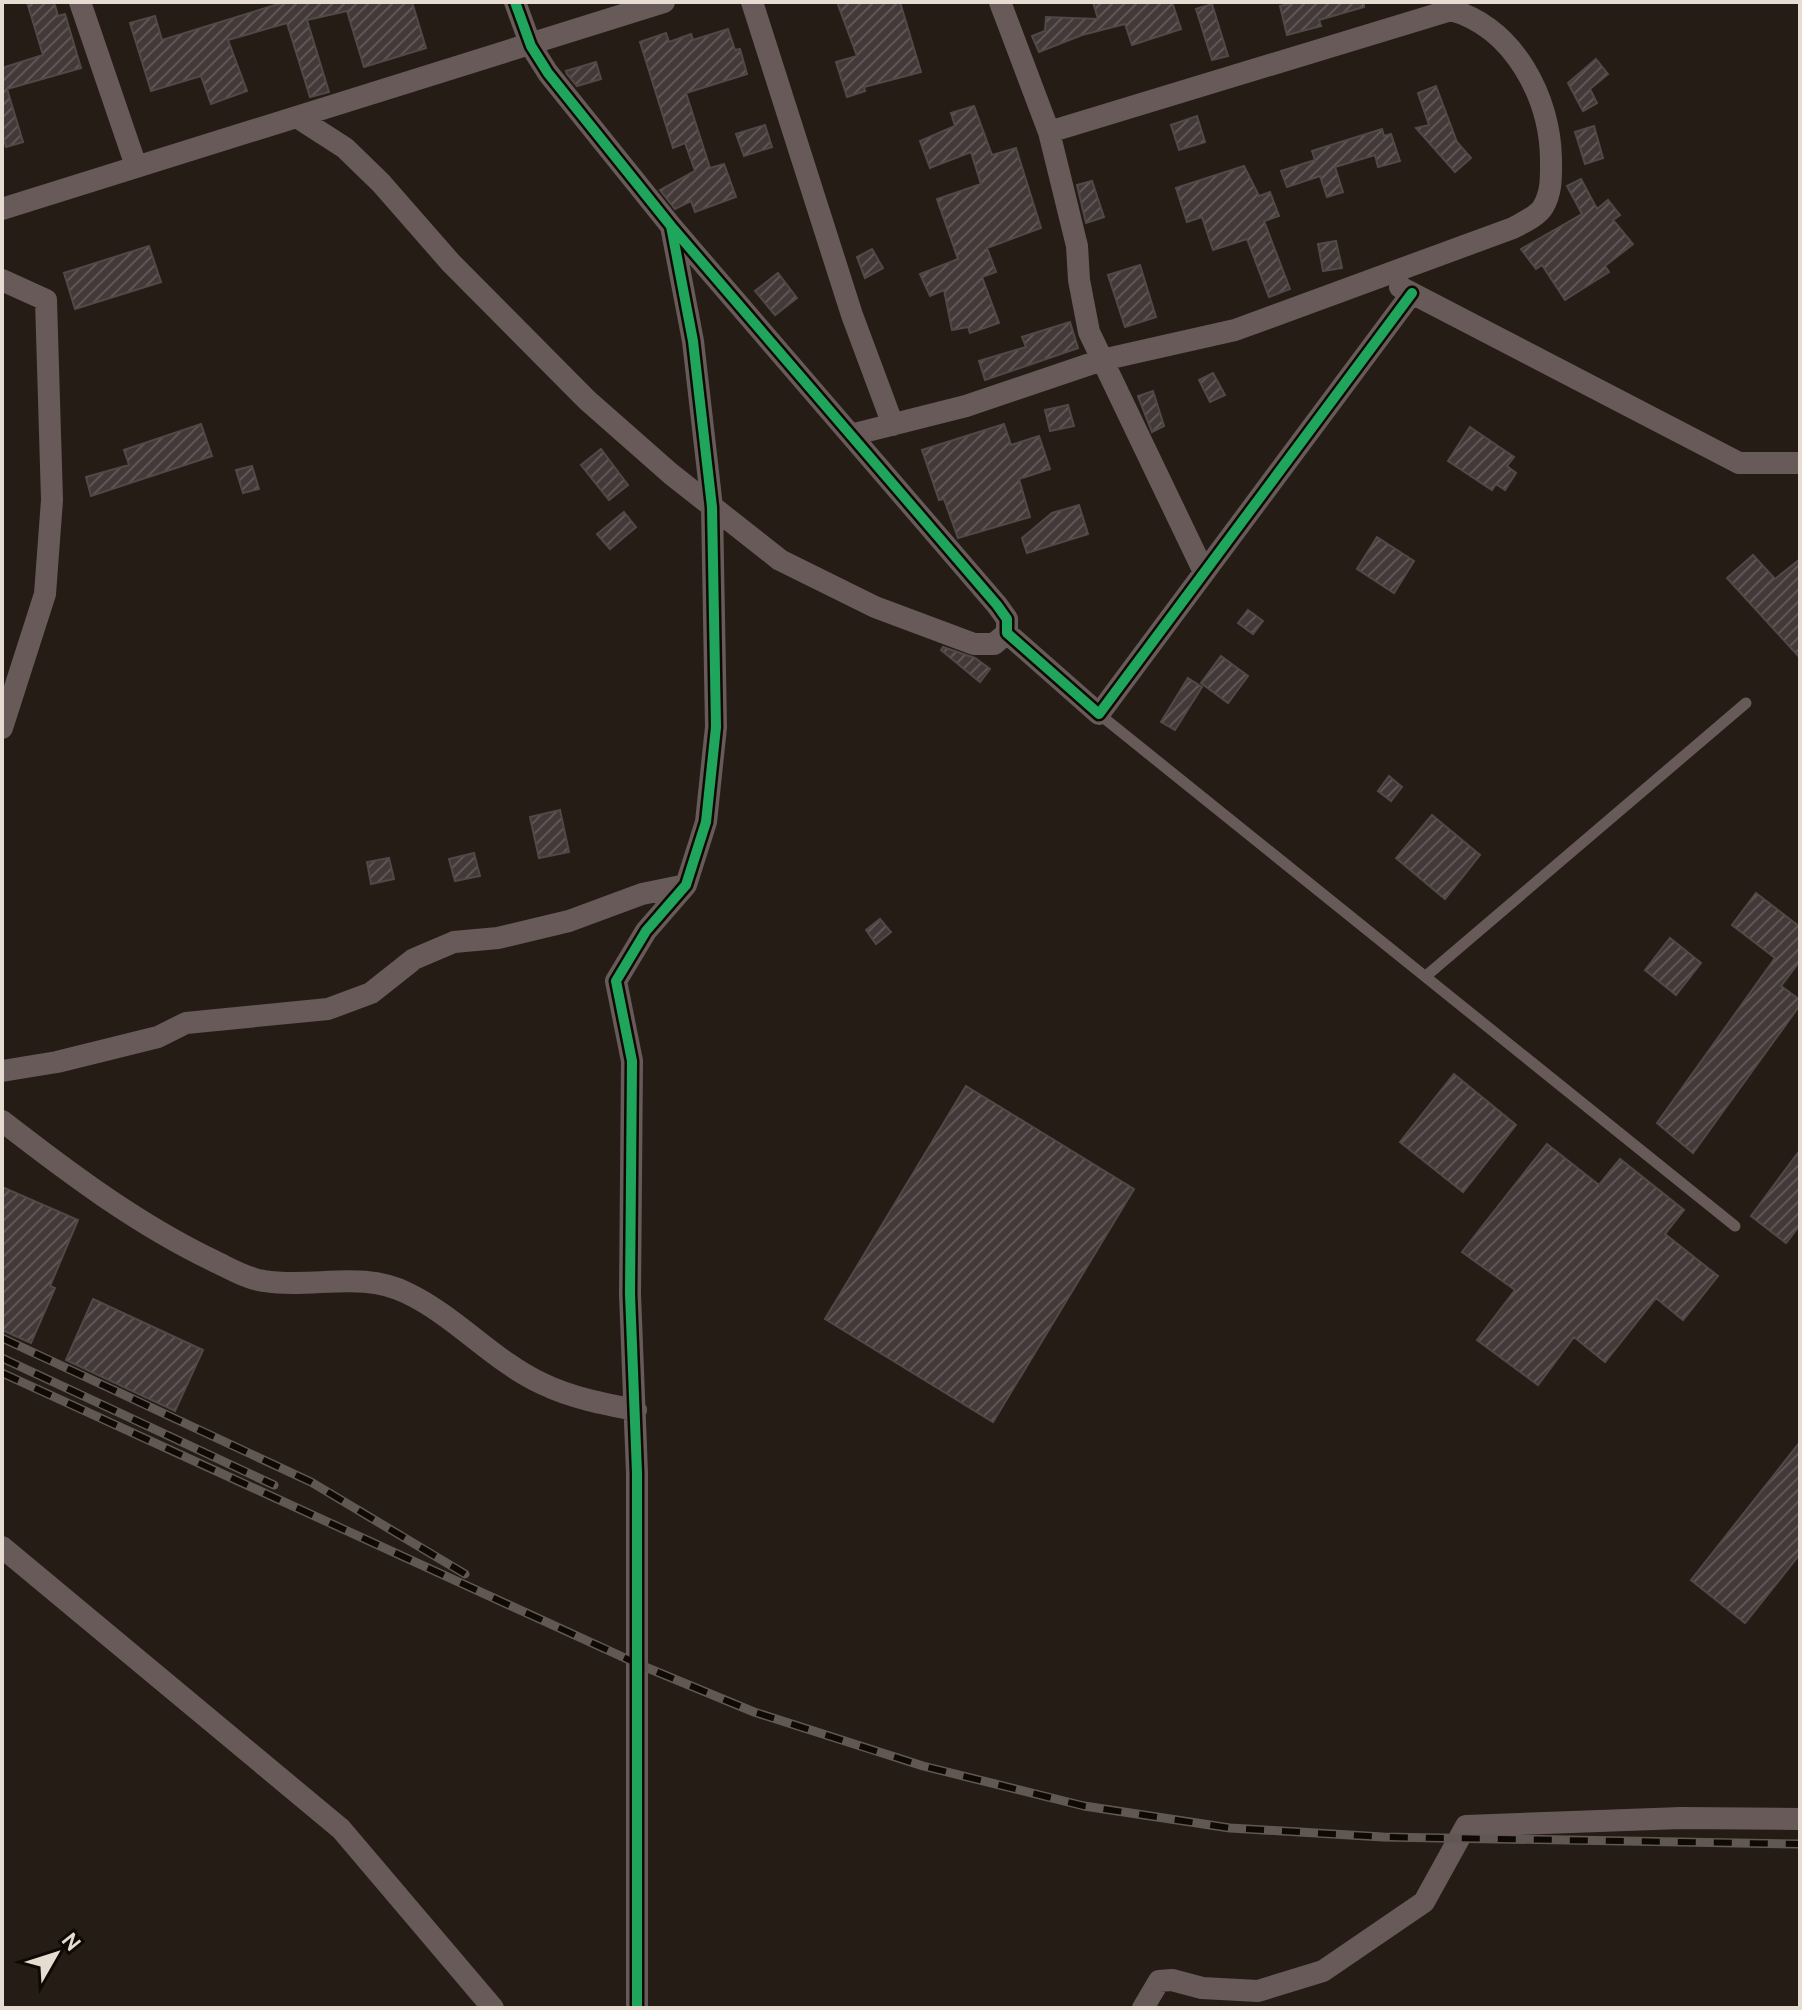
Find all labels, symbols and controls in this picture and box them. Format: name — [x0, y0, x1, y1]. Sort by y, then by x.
north arrow — [16, 1914, 96, 1994]
text: N — [56, 1927, 87, 1956]

